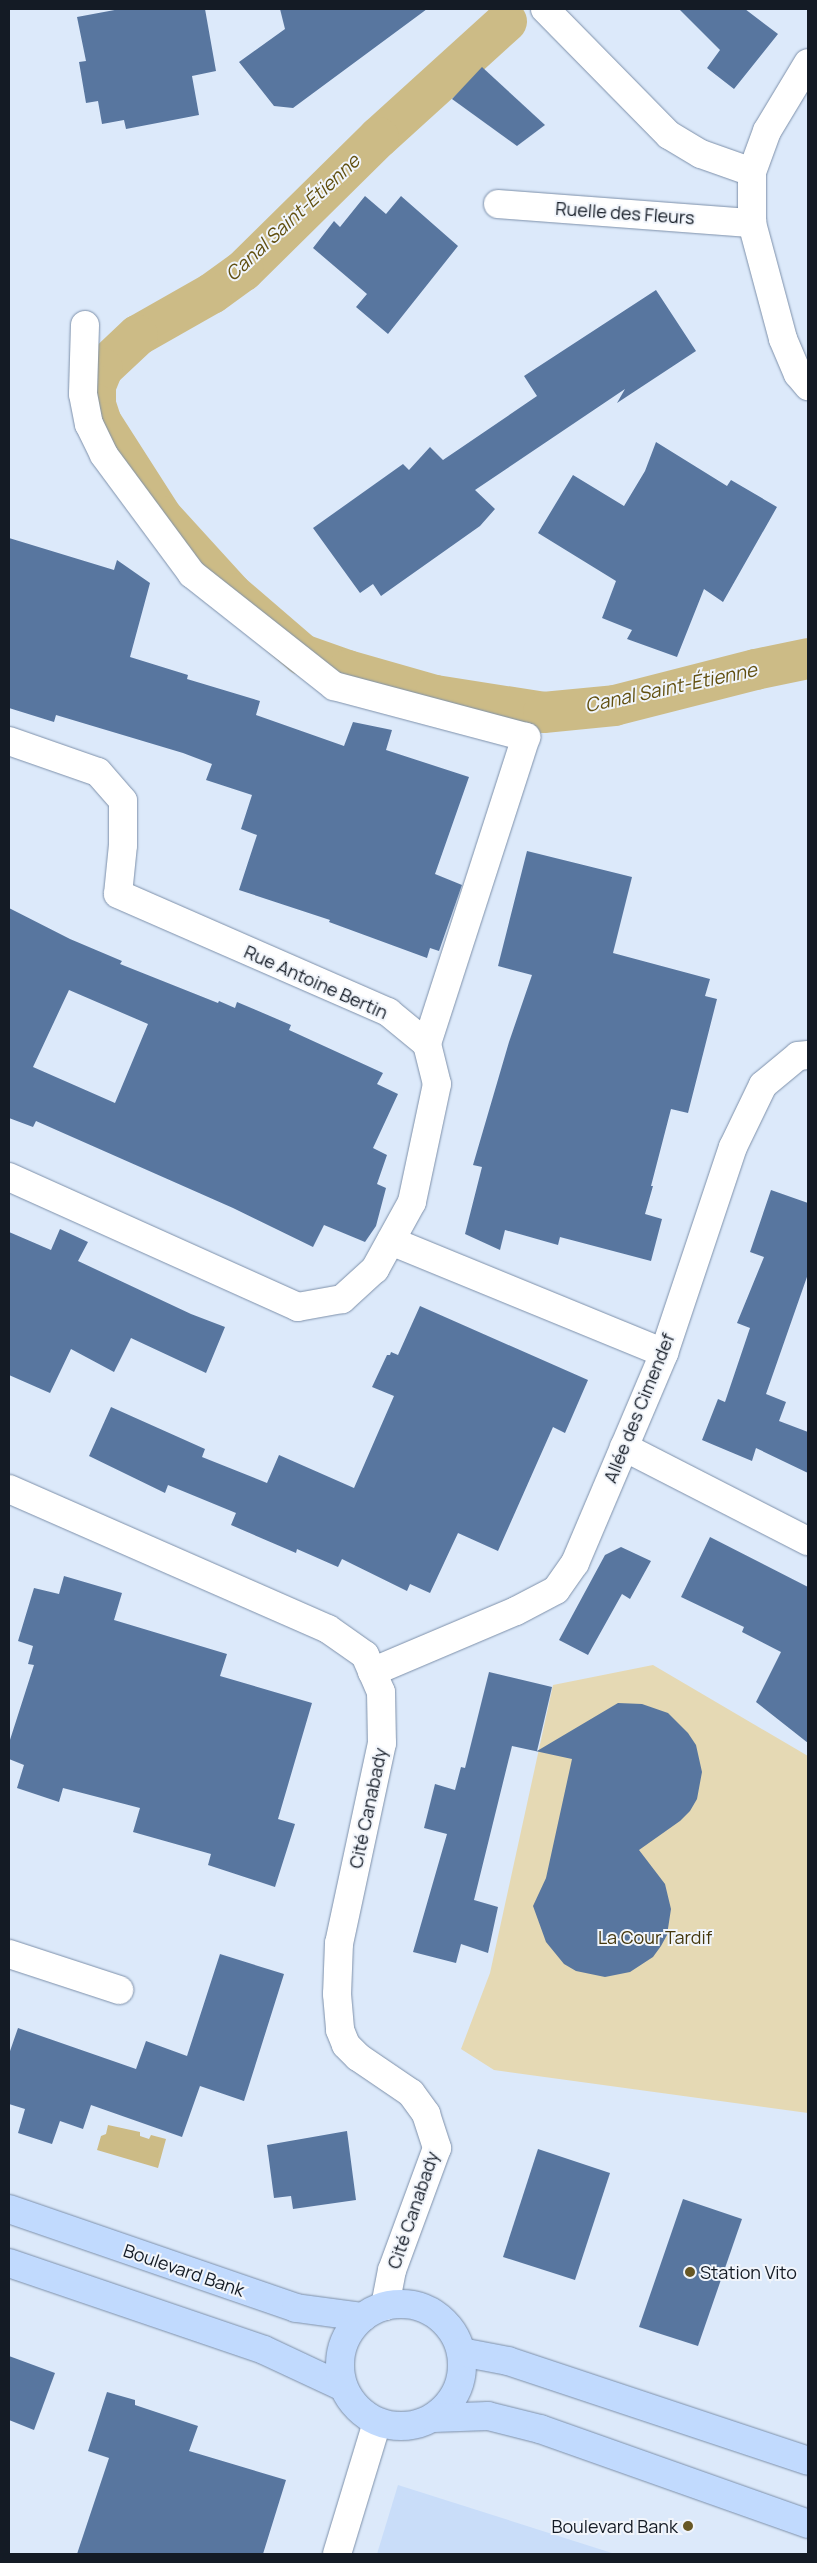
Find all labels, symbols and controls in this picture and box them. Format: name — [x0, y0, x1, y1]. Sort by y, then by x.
water label: Canal Saint-Étienne — [221, 150, 365, 286]
street label: Ruelle des Fleurs — [555, 197, 695, 229]
water label: Canal Saint-Étienne — [583, 659, 759, 717]
street label: Rue Antoine Bertin — [241, 941, 391, 1023]
street label: Allée des Cimendef — [599, 1330, 679, 1486]
street label: Cité Canabady — [345, 1746, 391, 1870]
park label: La Cour Tardif — [598, 1926, 712, 1948]
street label: Cité Canabady — [383, 2148, 443, 2272]
street label: Boulevard Bank — [121, 2239, 247, 2301]
place label: Station Vito — [700, 2261, 797, 2283]
marker: Station Vito — [684, 2266, 696, 2278]
place label: Boulevard Bank — [551, 2515, 678, 2537]
marker: Boulevard Bank — [682, 2520, 694, 2532]

